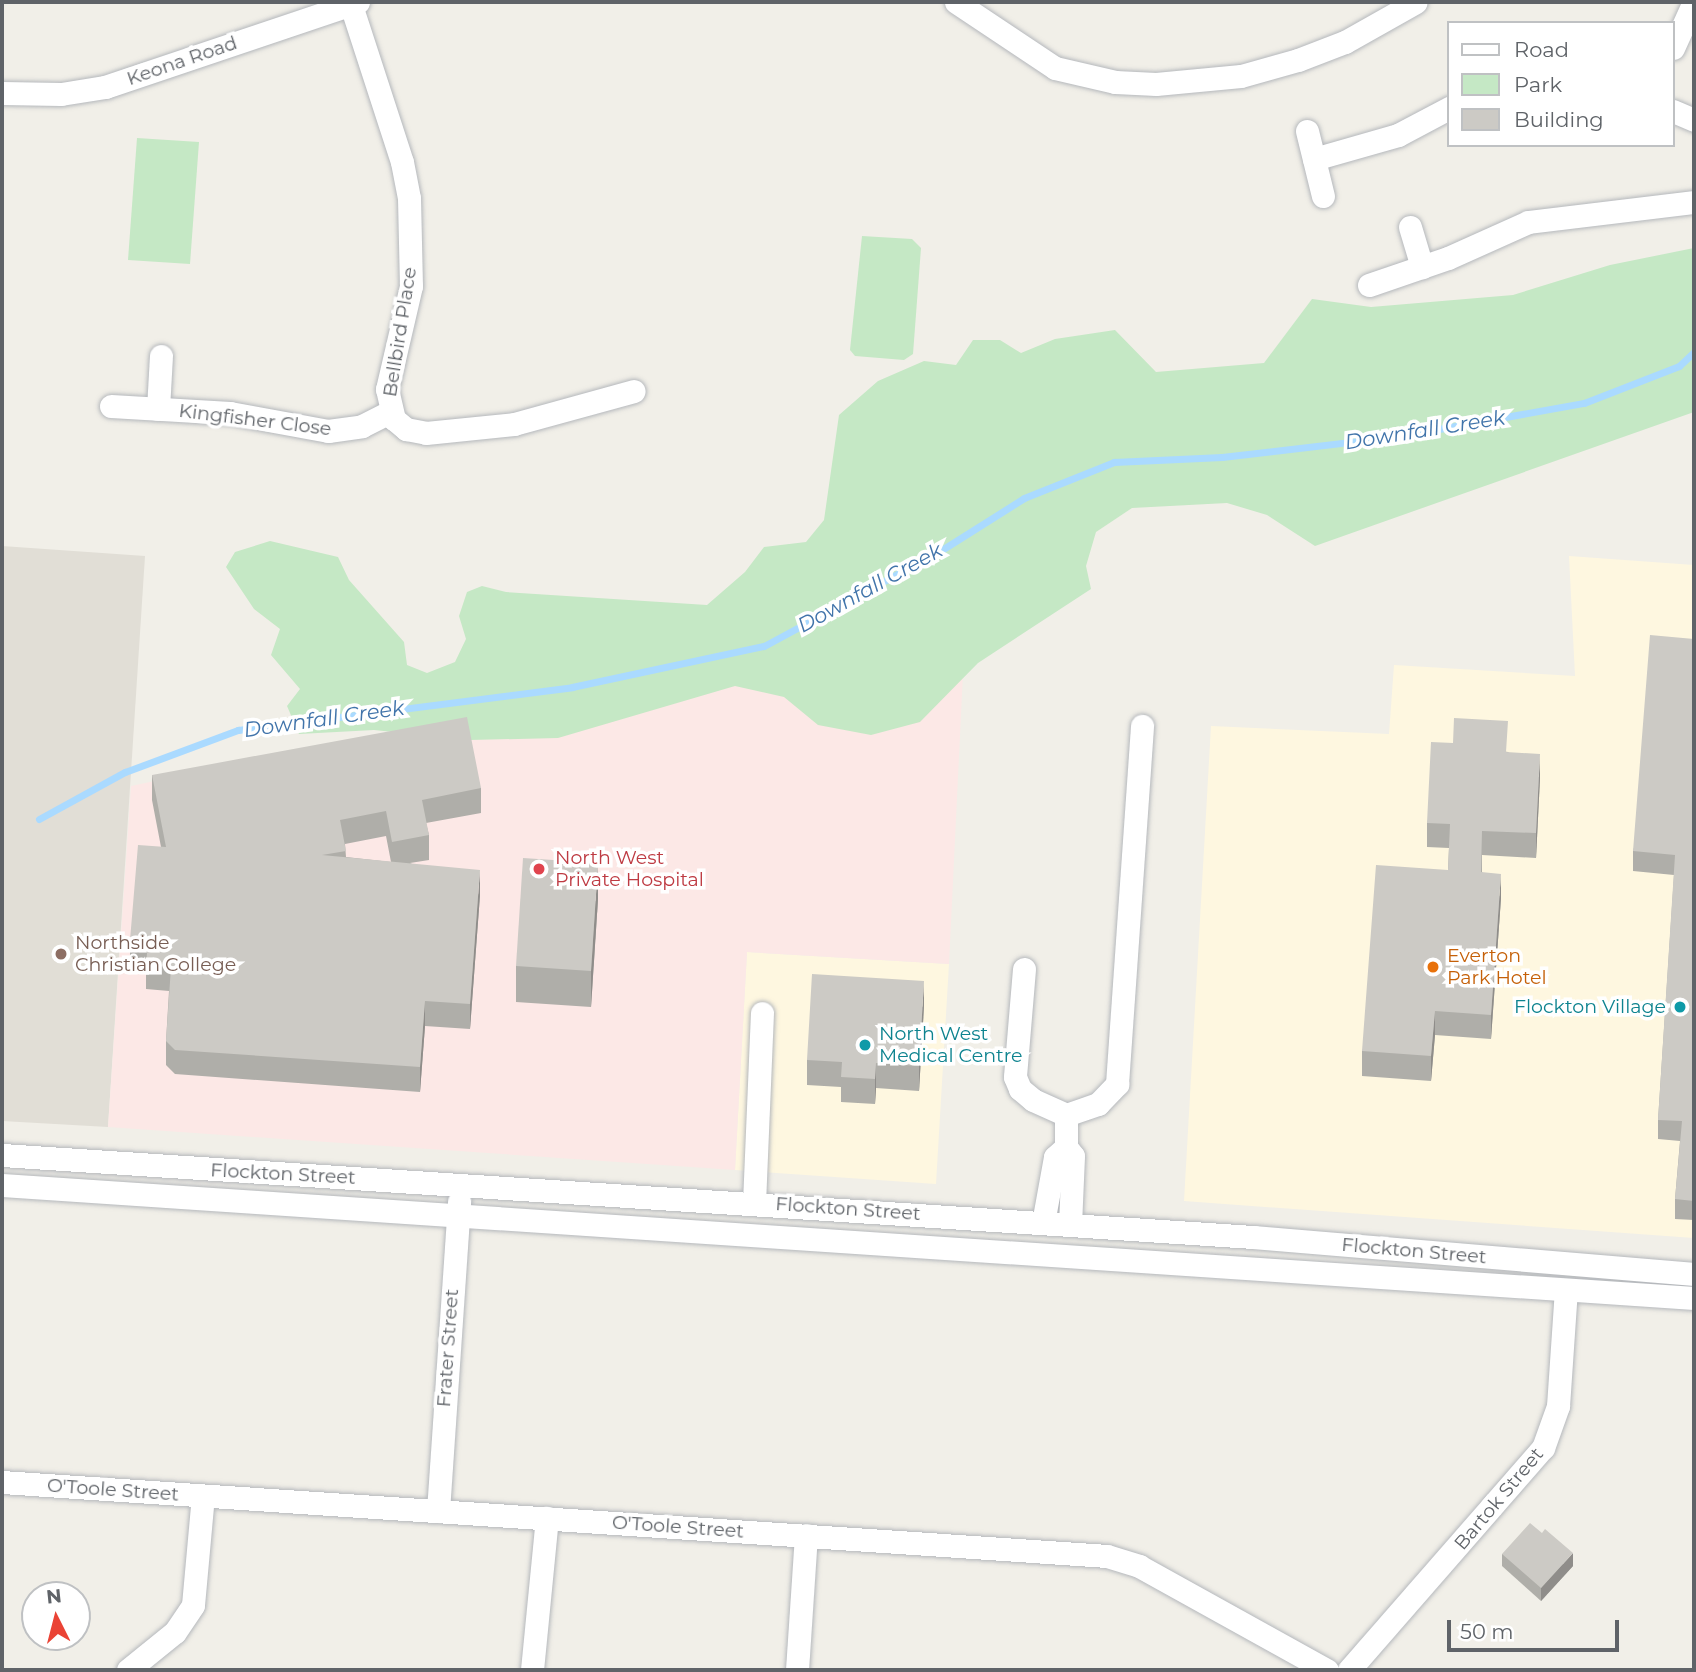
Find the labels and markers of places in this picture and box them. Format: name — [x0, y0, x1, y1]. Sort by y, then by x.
place label: North West Private Hospital — [555, 847, 704, 891]
marker: North West Private Hospital — [529, 859, 549, 879]
place label: Northside Christian College — [75, 932, 236, 976]
place label: Everton Park Hotel — [1447, 945, 1547, 989]
marker: Northside Christian College — [53, 946, 69, 962]
marker: Everton Park Hotel — [1425, 959, 1441, 975]
place label: Flockton Village — [1514, 996, 1666, 1018]
marker: Flockton Village — [1672, 999, 1688, 1015]
place label: North West Medical Centre — [879, 1023, 1023, 1067]
marker: North West Medical Centre — [857, 1037, 873, 1053]

